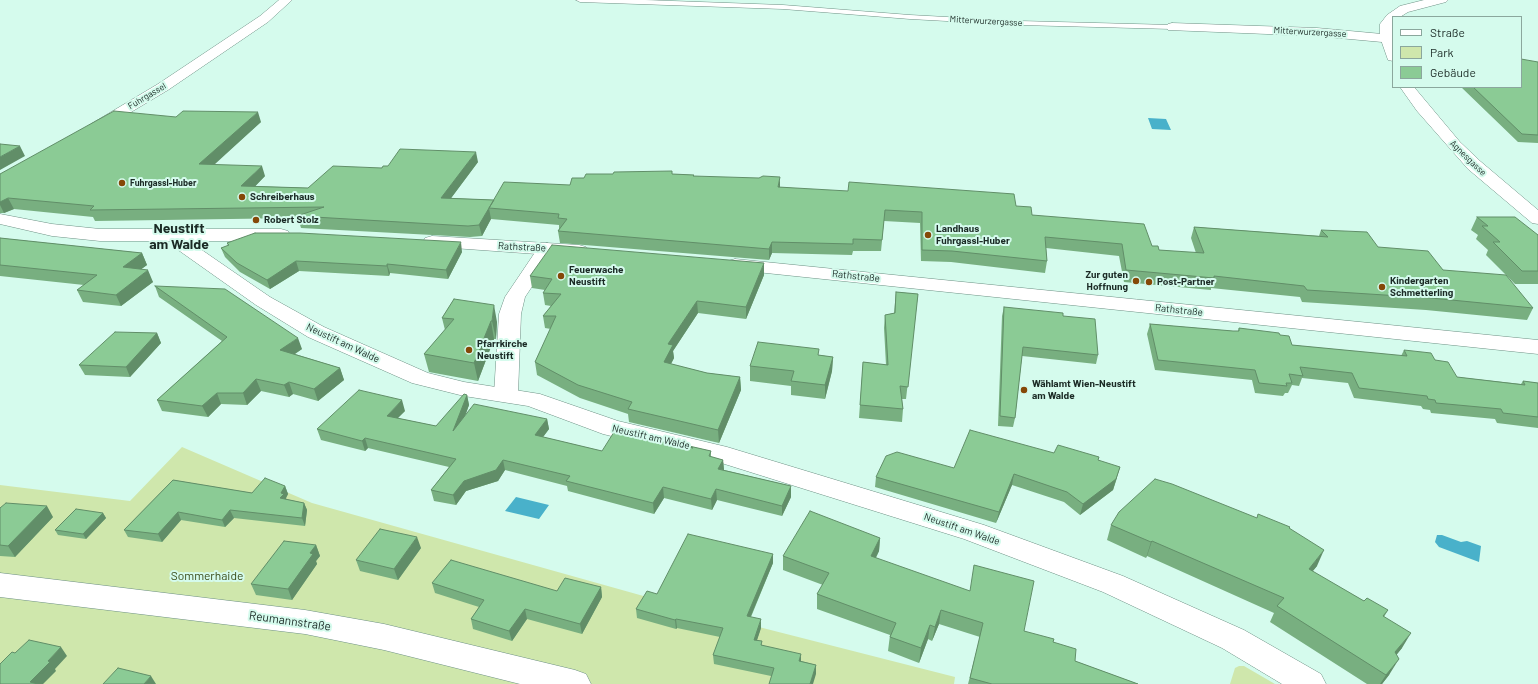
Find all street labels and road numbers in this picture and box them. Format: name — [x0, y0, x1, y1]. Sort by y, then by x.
street label: Mitterwurzergasse — [949, 14, 1023, 28]
street label: Mitterwurzergasse — [1273, 25, 1347, 39]
street label: Fuhrgassel — [126, 80, 168, 112]
street label: Agnesgasse — [1447, 138, 1489, 178]
street label: Rathstraße — [498, 240, 546, 254]
street label: Rathstraße — [831, 268, 881, 284]
street label: Rathstraße — [1154, 302, 1204, 318]
street label: Neustift am Walde — [304, 321, 382, 365]
street label: Neustift am Walde — [611, 422, 691, 452]
street label: Neustift am Walde — [922, 510, 1002, 548]
street label: Reumannstraße — [248, 608, 332, 634]

